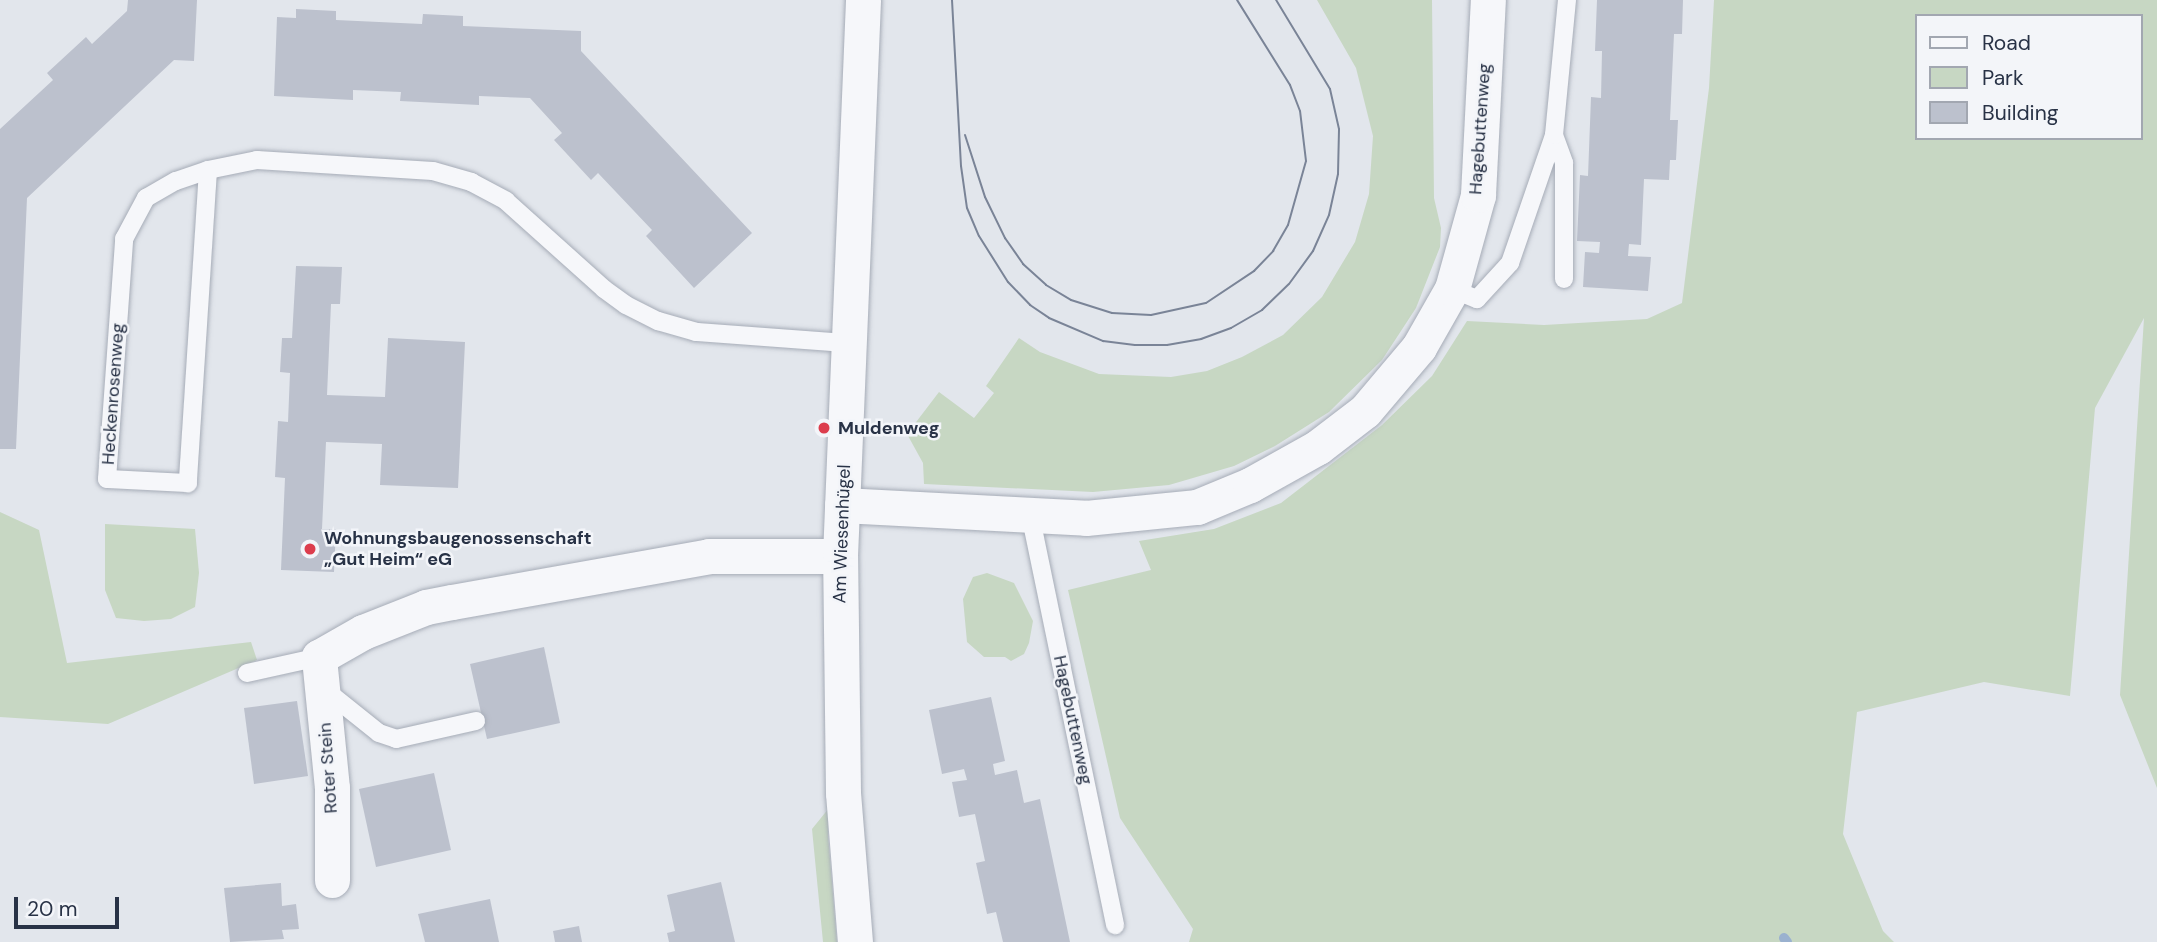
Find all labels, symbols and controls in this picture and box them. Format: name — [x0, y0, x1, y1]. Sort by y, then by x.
legend — [1916, 14, 2143, 140]
text: Road — [1982, 29, 2031, 57]
street label: Hagebuttenweg — [1465, 63, 1495, 195]
text: Park — [1982, 64, 2023, 92]
text: Building — [1982, 99, 2058, 127]
street label: Heckenrosenweg — [97, 322, 129, 466]
place label: Muldenweg — [838, 417, 939, 439]
marker: Muldenweg — [816, 420, 832, 436]
street label: Am Wiesenhügel — [829, 464, 855, 604]
place label: Wohnungsbaugenossenschaft „Gut Heim“ eG — [324, 528, 592, 570]
marker: Wohnungsbaugenossenschaft „Gut Heim“ eG — [302, 541, 318, 557]
street label: Hagebuttenweg — [1049, 653, 1097, 787]
street label: Roter Stein — [314, 722, 342, 814]
scale bar — [18, 883, 122, 927]
text: 20 m — [27, 895, 78, 923]

